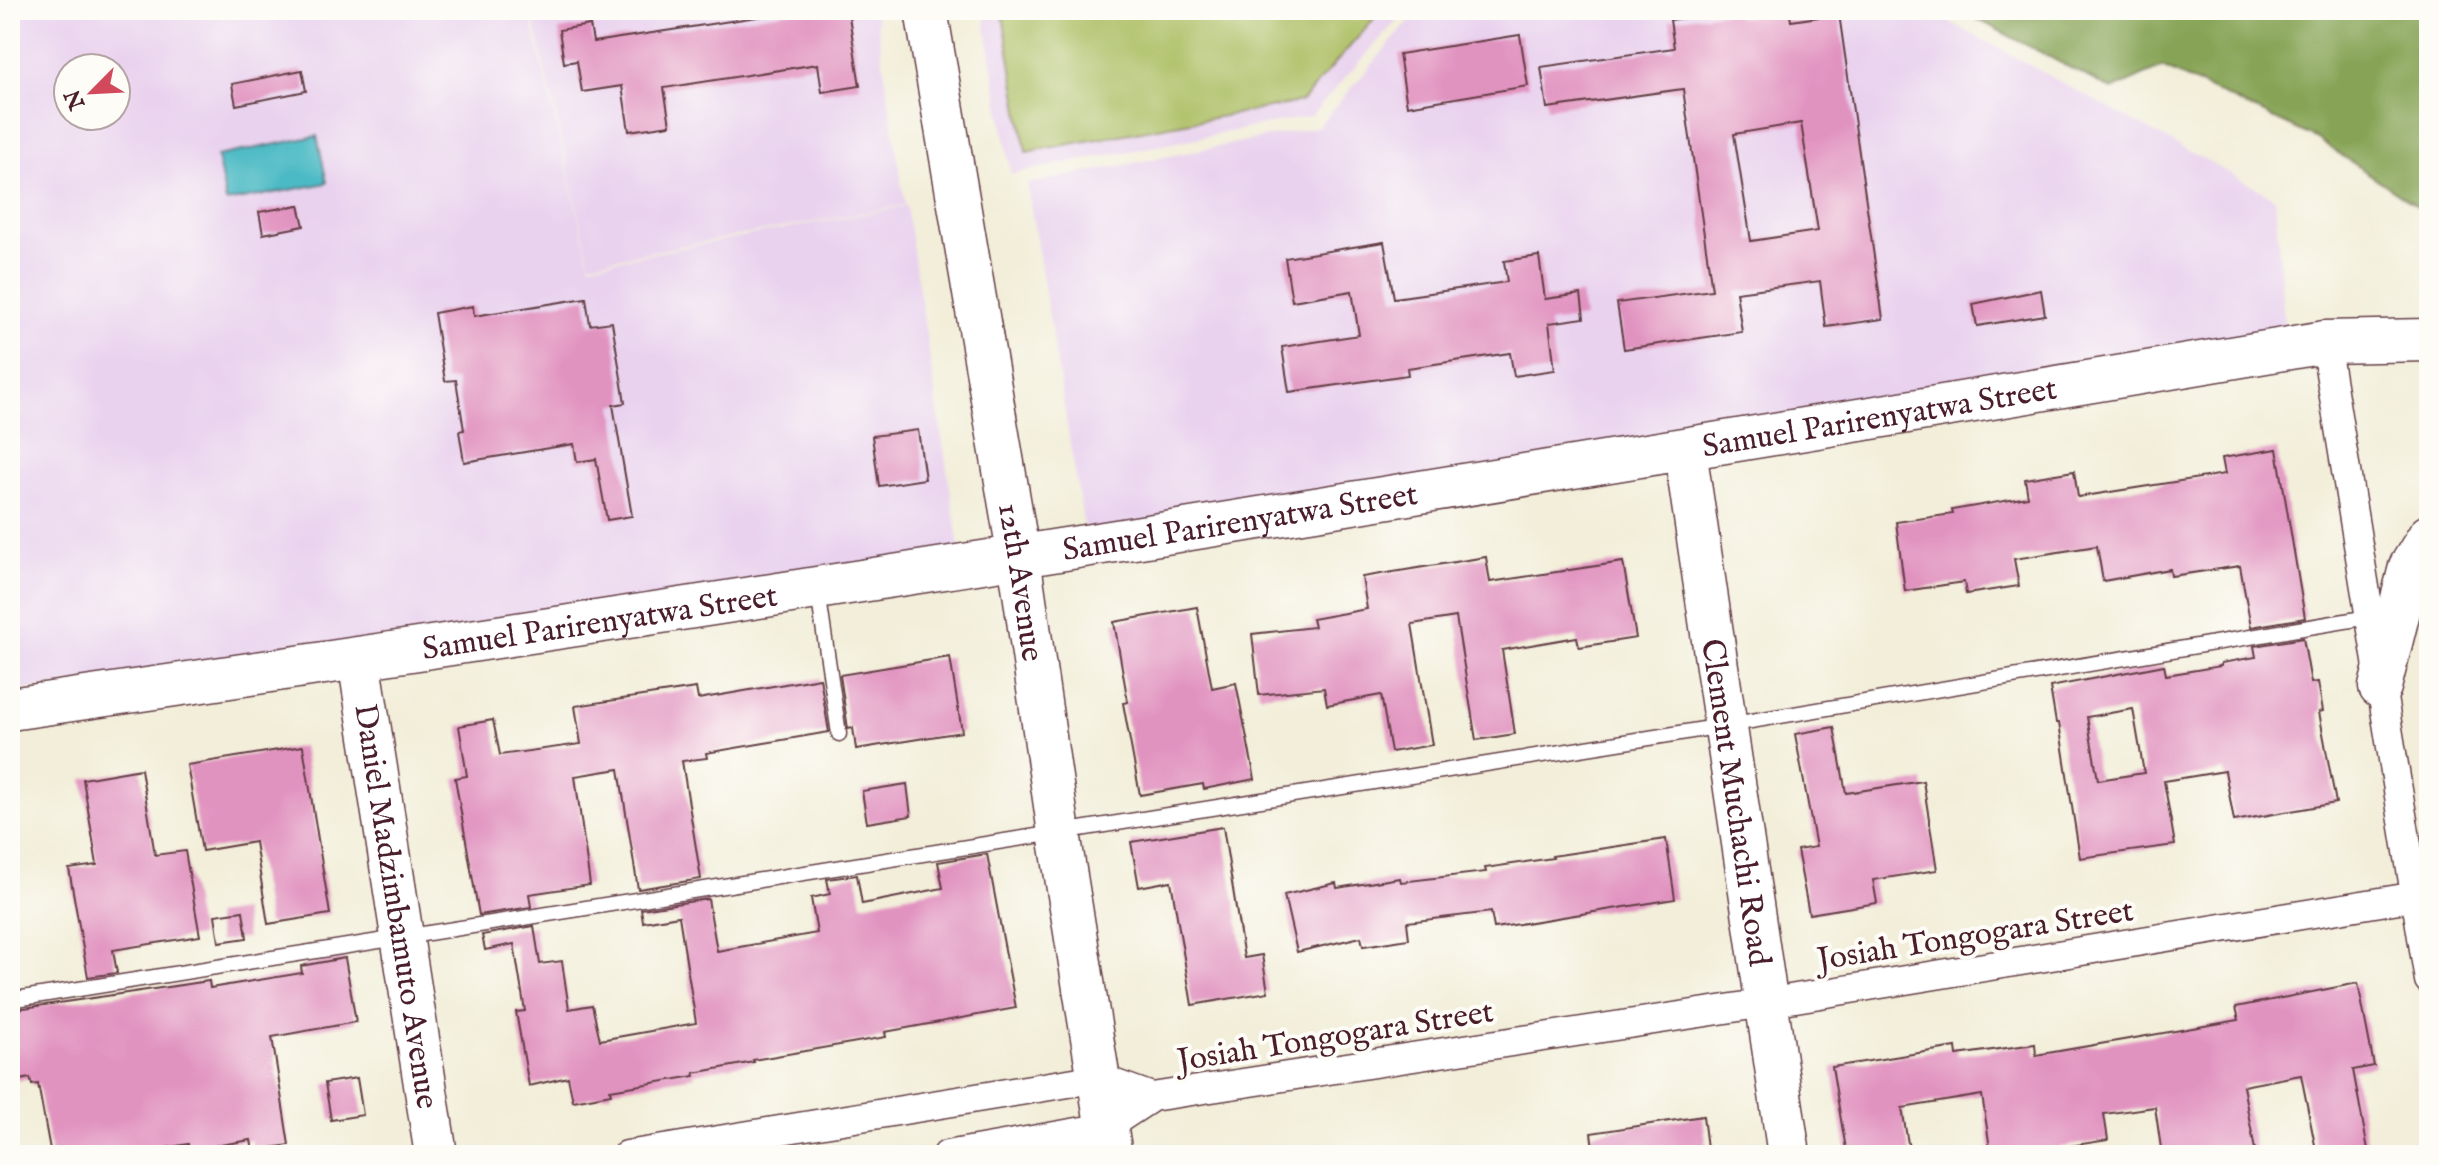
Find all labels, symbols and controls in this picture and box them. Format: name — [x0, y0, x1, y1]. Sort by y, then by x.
north arrow — [52, 52, 132, 132]
text: N — [59, 85, 93, 115]
street label: Samuel Parirenyatwa Street — [1699, 369, 2060, 469]
street label: Samuel Parirenyatwa Street — [1060, 475, 1421, 572]
street label: 12th Avenue — [987, 500, 1052, 664]
street label: Samuel Parirenyatwa Street — [419, 576, 781, 671]
street label: Clement Muchachi Road — [1690, 636, 1779, 970]
street label: Daniel Madzimbamuto Avenue — [343, 701, 447, 1112]
street label: Josiah Tongogara Street — [1811, 891, 2136, 982]
street label: Josiah Tongogara Street — [1171, 992, 1496, 1083]

